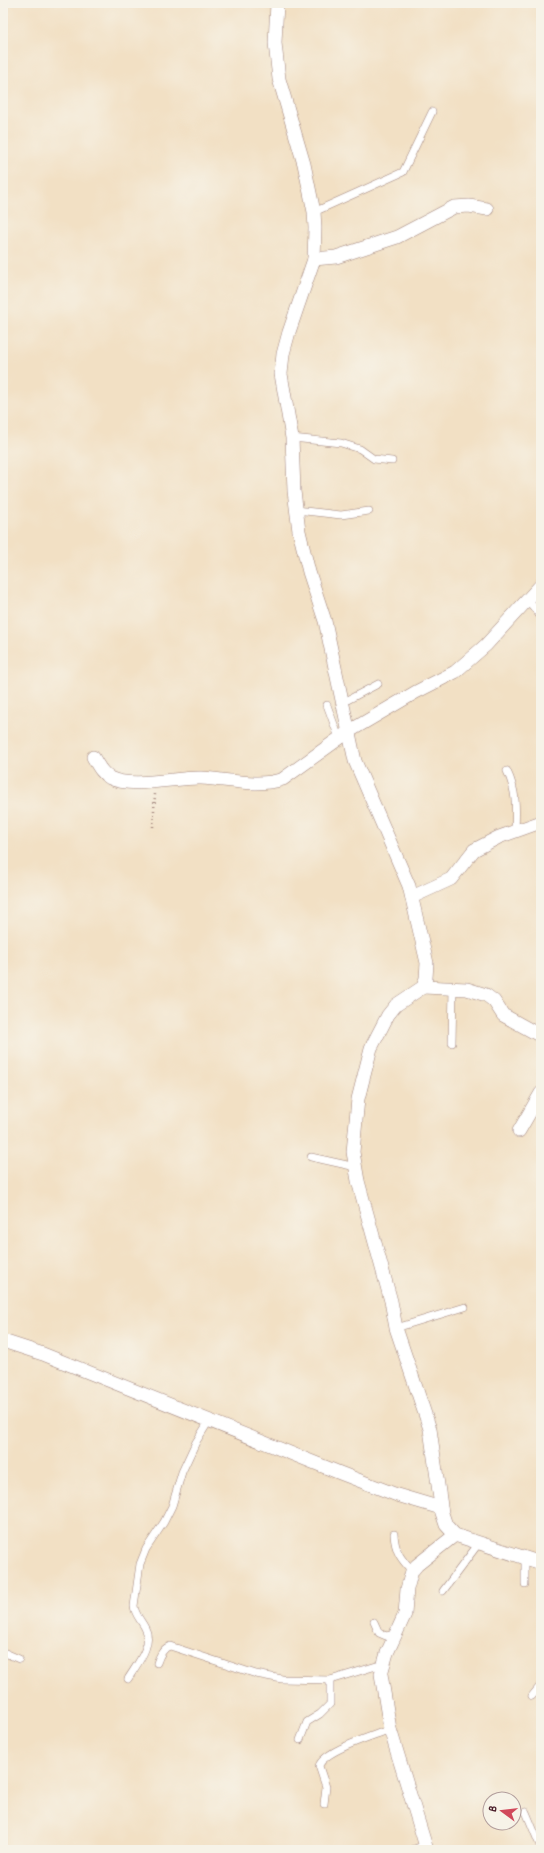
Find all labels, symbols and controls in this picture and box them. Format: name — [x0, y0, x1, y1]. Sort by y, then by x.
north arrow — [482, 1791, 522, 1831]
text: B — [485, 1803, 500, 1813]

